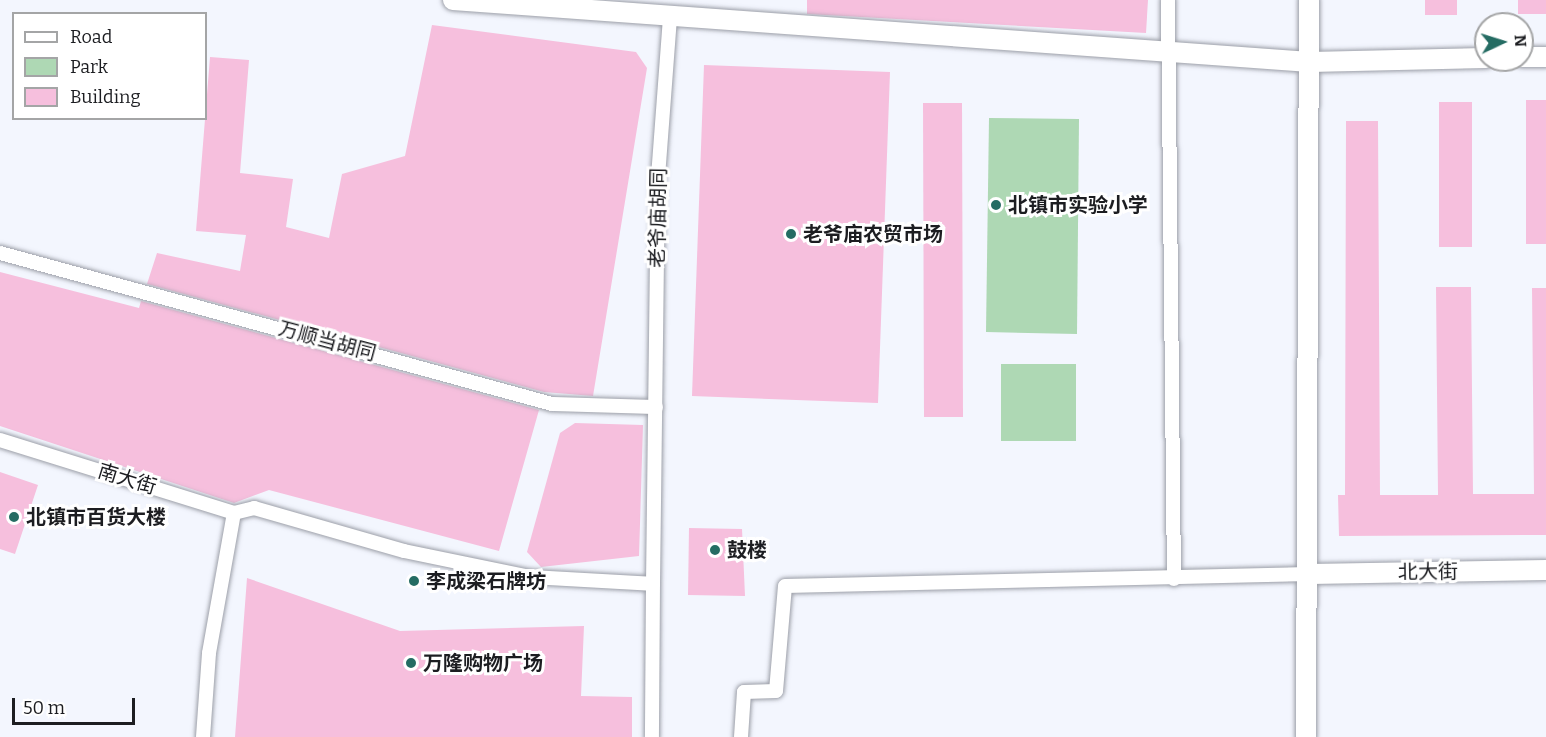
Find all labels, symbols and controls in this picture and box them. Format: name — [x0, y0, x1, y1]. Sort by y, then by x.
legend — [12, 12, 207, 120]
north arrow — [1474, 12, 1534, 72]
text: Road — [70, 26, 112, 48]
text: N — [1511, 34, 1530, 48]
text: Park — [70, 56, 108, 78]
text: Building — [70, 86, 141, 108]
street label: 老爷庙胡同 — [645, 168, 671, 268]
place label: 北镇市实验小学 — [1008, 193, 1148, 217]
marker: 北镇市实验小学 — [989, 198, 1003, 212]
place label: 老爷庙农贸市场 — [803, 222, 943, 246]
marker: 老爷庙农贸市场 — [784, 227, 798, 241]
street label: 万顺当胡同 — [276, 316, 378, 366]
street label: 南大街 — [95, 459, 159, 499]
place label: 北镇市百货大楼 — [26, 505, 166, 529]
marker: 北镇市百货大楼 — [7, 510, 21, 524]
place label: 鼓楼 — [727, 538, 767, 562]
marker: 鼓楼 — [708, 543, 722, 557]
street label: 北大街 — [1398, 559, 1458, 585]
place label: 李成梁石牌坊 — [426, 569, 546, 593]
marker: 李成梁石牌坊 — [407, 574, 421, 588]
place label: 万隆购物广场 — [423, 651, 543, 675]
marker: 万隆购物广场 — [404, 656, 418, 670]
scale bar — [15, 686, 138, 724]
text: 50 m — [23, 697, 65, 719]

